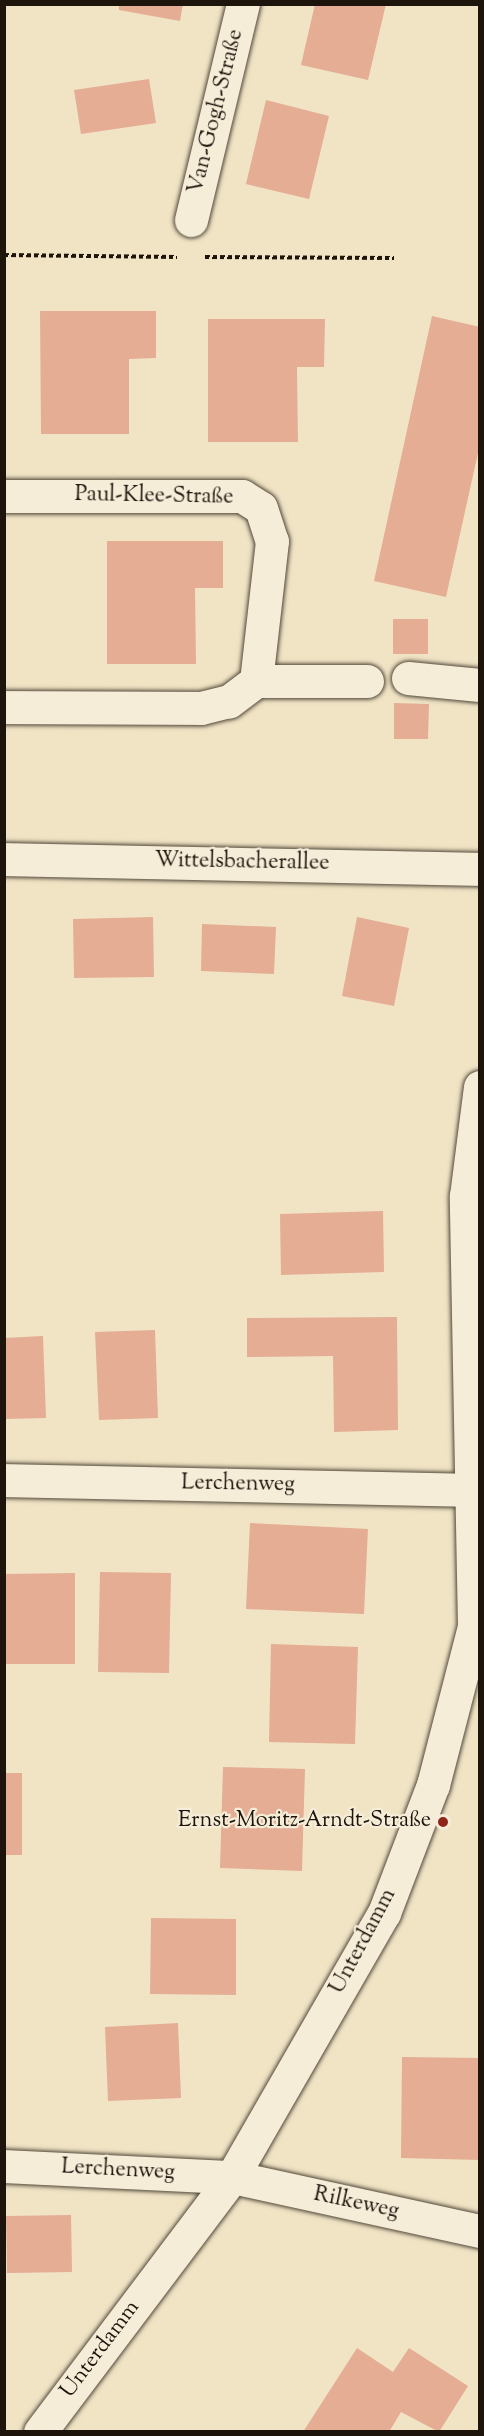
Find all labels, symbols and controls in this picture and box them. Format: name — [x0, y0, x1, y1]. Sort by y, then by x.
street label: Van-Gogh-Straße — [184, 27, 250, 197]
street label: Paul-Klee-Straße — [74, 482, 234, 512]
street label: Wittelsbacherallee — [154, 848, 330, 878]
street label: Lerchenweg — [181, 1471, 295, 1499]
place label: Ernst-Moritz-Arndt-Straße — [178, 1809, 431, 1835]
marker: Ernst-Moritz-Arndt-Straße — [436, 1815, 450, 1829]
street label: Unterdamm — [325, 1885, 403, 1999]
street label: Lerchenweg — [61, 2155, 175, 2187]
street label: Rilkeweg — [311, 2182, 401, 2226]
street label: Unterdamm — [56, 2296, 146, 2404]

